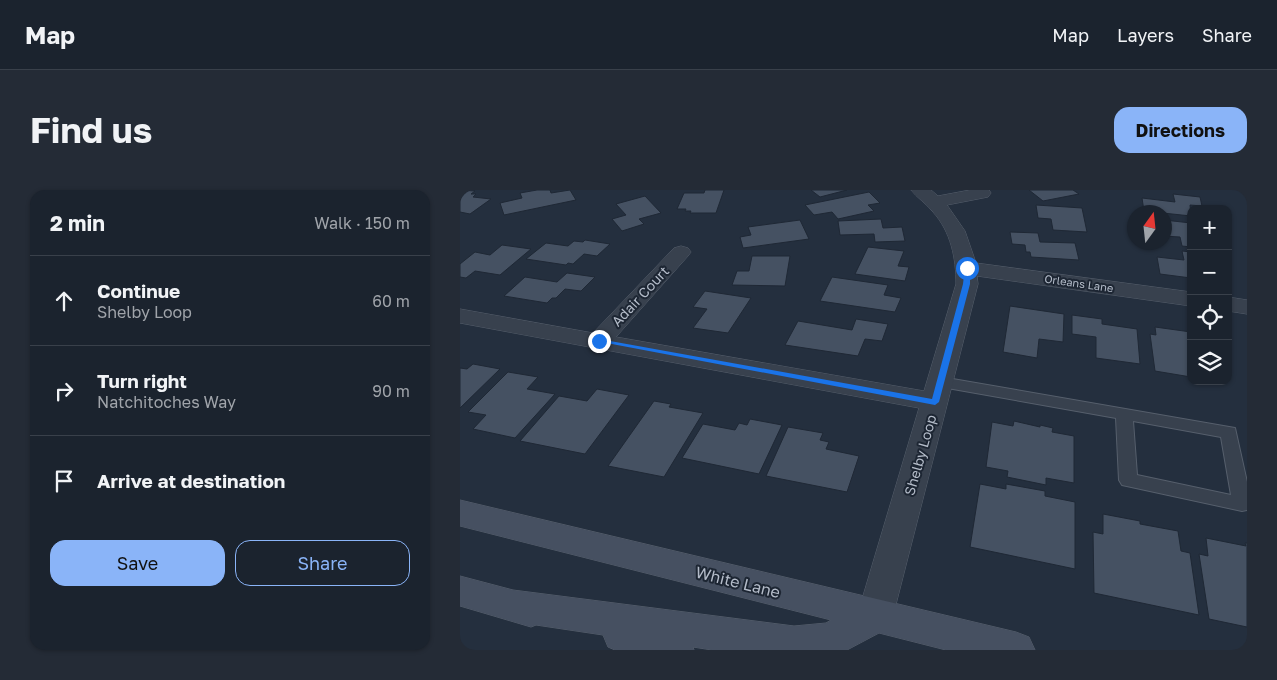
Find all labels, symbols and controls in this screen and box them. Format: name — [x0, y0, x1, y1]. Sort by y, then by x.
text: Map — [25, 20, 75, 49]
text: Map — [1052, 24, 1089, 46]
text: Layers — [1117, 24, 1174, 46]
text: Share — [1202, 24, 1252, 46]
button: Directions — [1114, 107, 1247, 153]
text: Find us — [30, 109, 152, 151]
north arrow — [1127, 205, 1172, 250]
map controls — [1187, 205, 1232, 385]
button: + — [1187, 205, 1232, 250]
text: 2 min — [50, 210, 105, 236]
text: Walk · 150 m — [314, 213, 410, 233]
button: − — [1187, 250, 1232, 295]
route start — [956, 257, 979, 280]
street label: Adair Court — [608, 262, 672, 330]
street label: Orleans Lane — [1044, 272, 1114, 294]
text: Continue — [97, 279, 180, 302]
icon: ahead — [50, 287, 78, 315]
text: 60 m — [372, 291, 410, 311]
button: locate — [1187, 295, 1232, 340]
text: Shelby Loop — [97, 302, 192, 322]
route end — [588, 330, 611, 353]
button: layers — [1187, 340, 1232, 385]
text: Turn right — [97, 369, 187, 392]
icon: right — [50, 377, 78, 405]
text: 90 m — [372, 381, 410, 401]
text: Natchitoches Way — [97, 392, 236, 412]
street label: Shelby Loop — [900, 413, 940, 497]
icon: arrive — [50, 467, 78, 495]
text: Arrive at destination — [97, 469, 285, 492]
button: Save — [50, 540, 225, 586]
button: Share — [235, 540, 410, 586]
street label: White Lane — [694, 562, 782, 602]

